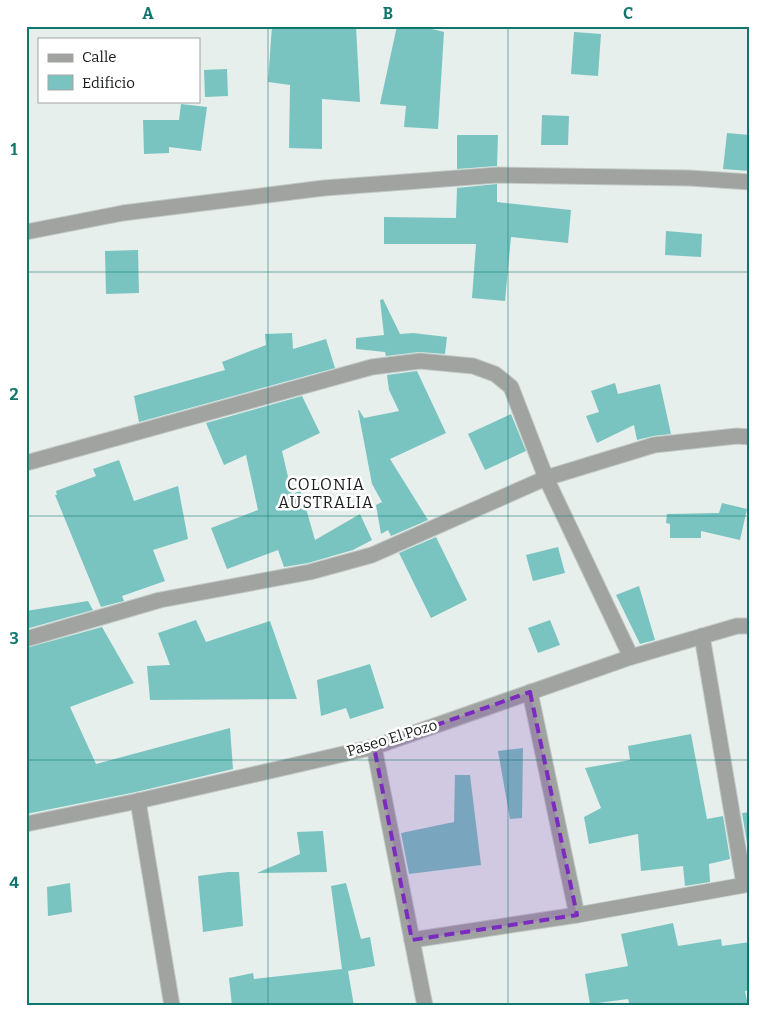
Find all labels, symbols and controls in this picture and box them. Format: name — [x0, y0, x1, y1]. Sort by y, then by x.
text: A — [142, 4, 154, 23]
text: B — [383, 4, 393, 23]
text: C — [623, 4, 633, 23]
legend — [38, 38, 200, 102]
text: Calle — [82, 48, 116, 66]
text: Edificio — [82, 74, 135, 92]
text: 1 — [11, 140, 18, 159]
text: 2 — [9, 385, 19, 404]
district label: COLONIA AUSTRALIA — [278, 475, 374, 512]
text: 3 — [9, 629, 19, 648]
street label: Paseo El Pozo — [345, 716, 439, 760]
text: 4 — [9, 873, 19, 892]

